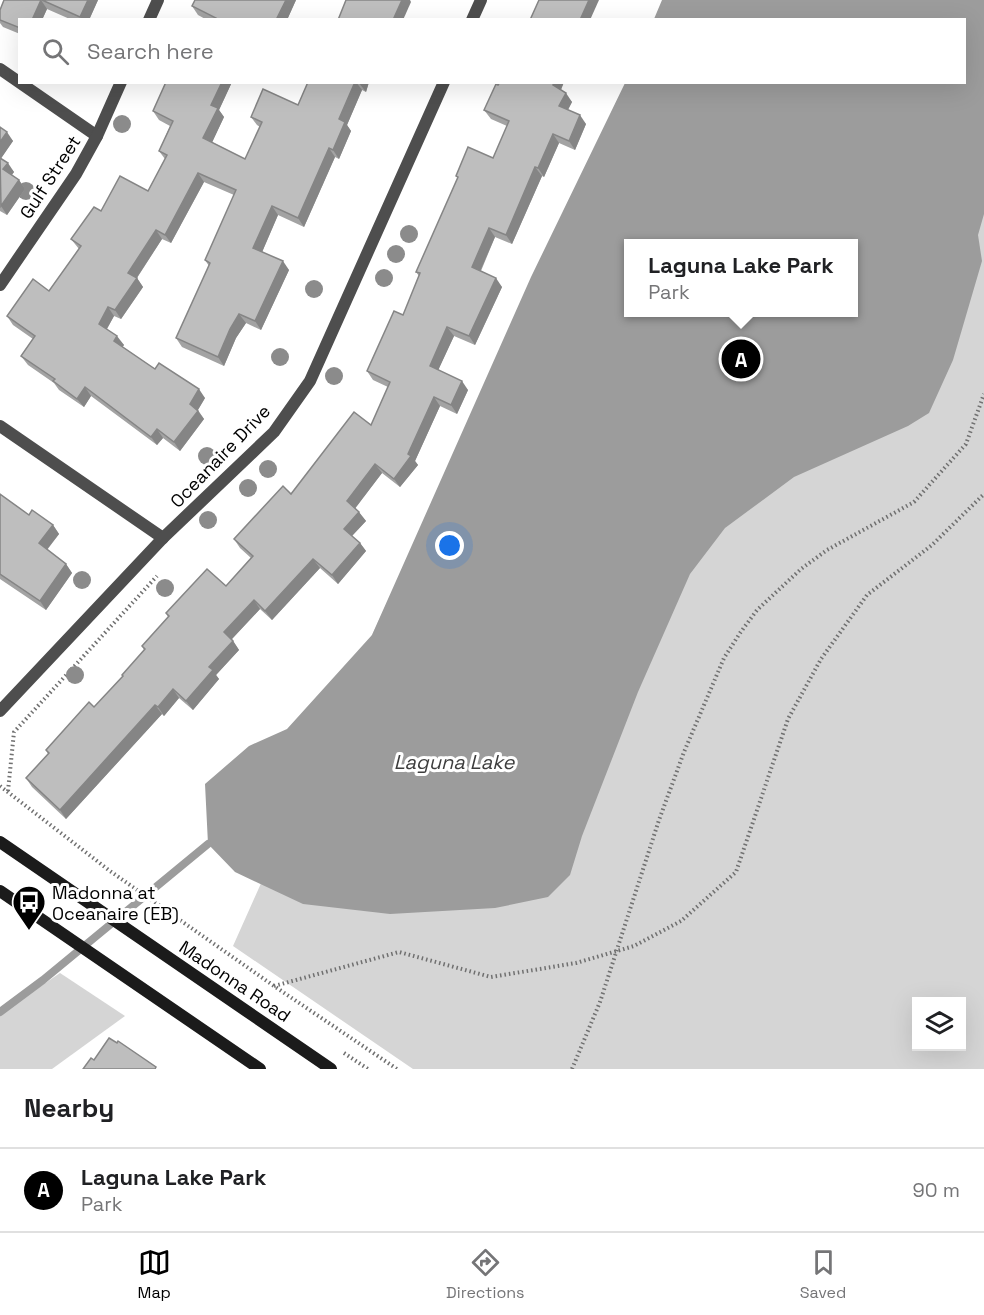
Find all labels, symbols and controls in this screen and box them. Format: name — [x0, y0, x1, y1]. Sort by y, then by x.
search box — [18, 18, 966, 84]
icon: search — [39, 35, 72, 68]
text: Search here — [87, 37, 214, 65]
street label: Gulf Street — [15, 131, 85, 223]
popup — [624, 239, 858, 317]
text: Laguna Lake Park — [648, 251, 834, 279]
text: Park — [648, 279, 690, 305]
pin: A — [722, 336, 760, 382]
street label: Oceanaire Drive — [165, 400, 275, 512]
your location — [435, 531, 464, 560]
water label: Laguna Lake — [394, 749, 515, 775]
place label: Madonna at Oceanaire (EB) — [52, 881, 179, 925]
bus stop icon: Madonna at Oceanaire (EB) — [11, 884, 47, 931]
street label: Madonna Road — [175, 935, 295, 1027]
map controls — [912, 997, 966, 1051]
button: layers — [912, 997, 966, 1051]
text: Nearby — [24, 1091, 114, 1125]
text: Laguna Lake Park — [81, 1163, 266, 1191]
text: A — [37, 1177, 50, 1203]
text: 90 m — [913, 1177, 960, 1203]
text: Park — [81, 1191, 123, 1217]
tab: Map — [138, 1246, 171, 1303]
tab: Directions — [446, 1246, 525, 1303]
tab: Saved — [800, 1246, 846, 1303]

